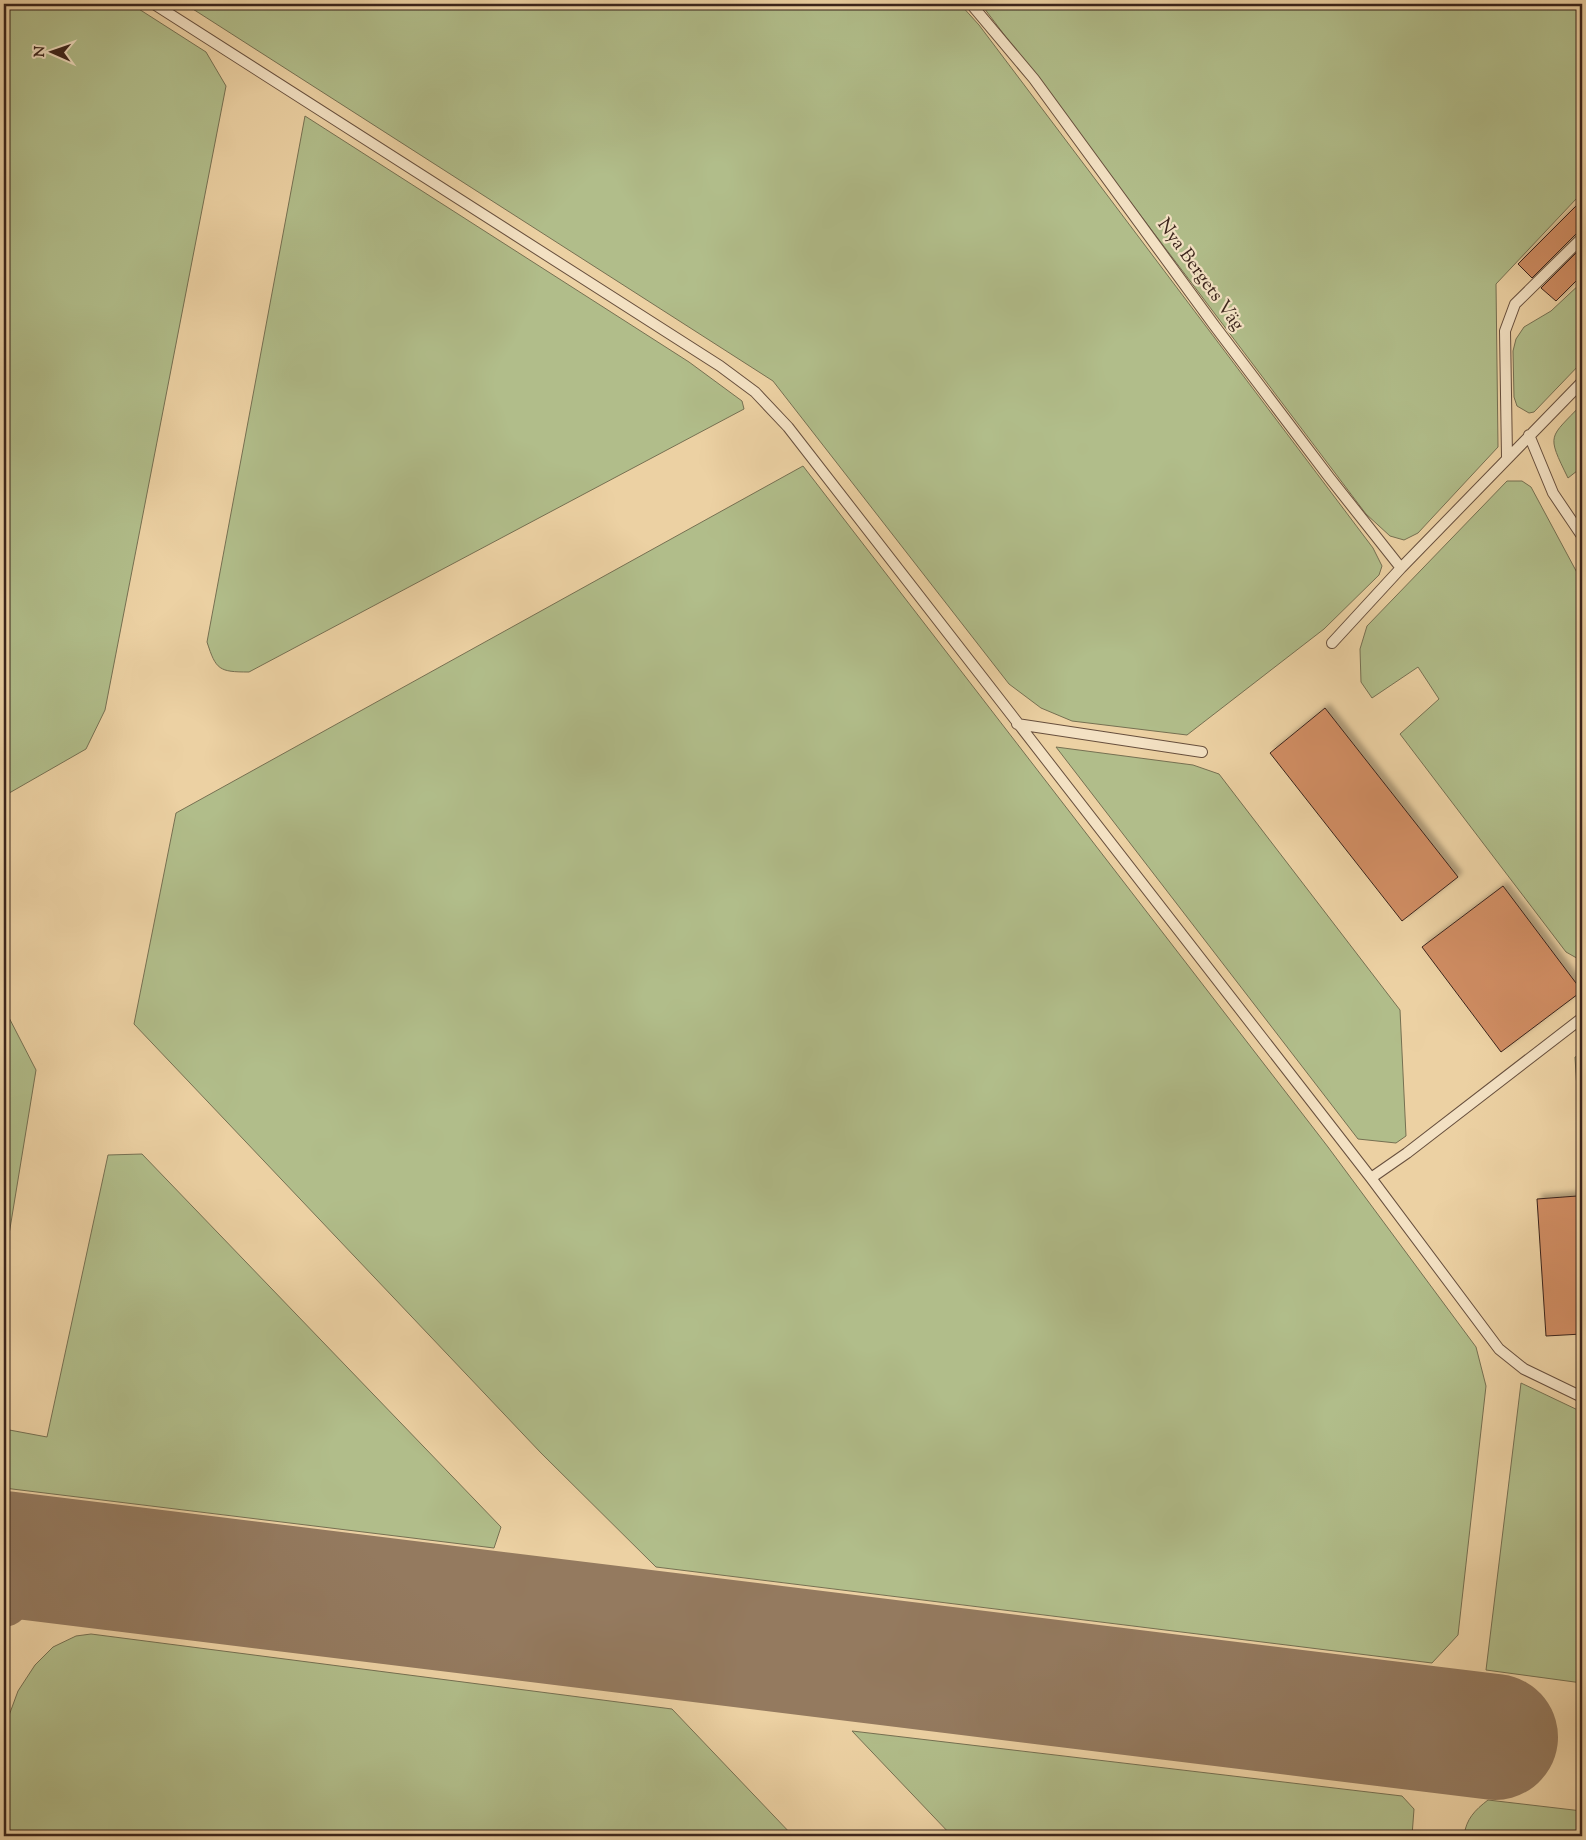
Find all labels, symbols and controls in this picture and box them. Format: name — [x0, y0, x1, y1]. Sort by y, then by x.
north arrow — [28, 28, 78, 78]
text: N — [31, 46, 51, 58]
street label: Nya Bergets Väg — [1150, 213, 1250, 337]

